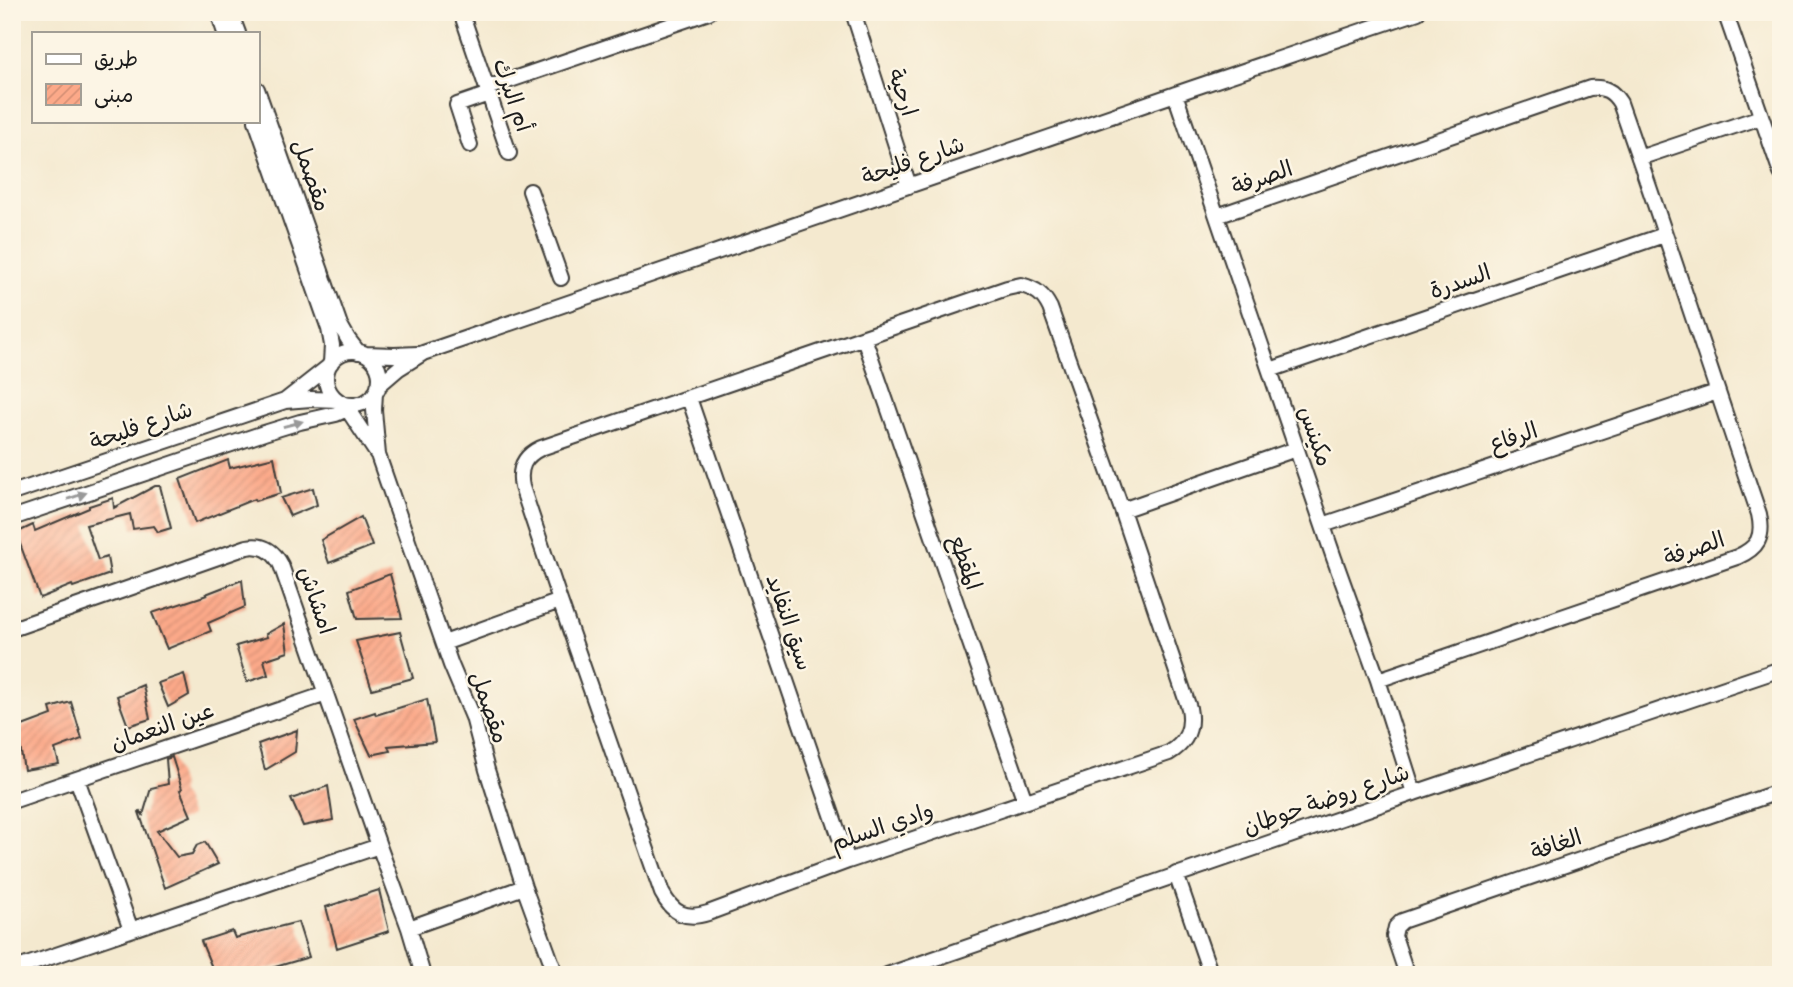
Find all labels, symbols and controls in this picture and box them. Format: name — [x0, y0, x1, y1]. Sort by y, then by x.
legend — [32, 32, 259, 122]
text: طريق — [94, 40, 138, 78]
street label: أم البرك — [481, 53, 544, 138]
street label: ارحية — [876, 63, 930, 122]
text: مبنى — [94, 76, 133, 114]
street label: شارع فليحة — [856, 124, 970, 197]
street label: مقصمل — [280, 133, 343, 217]
street label: الصرفة — [1226, 148, 1298, 207]
street label: السدرة — [1424, 252, 1497, 311]
street label: شارع فليحة — [84, 389, 198, 462]
street label: مكينس — [1286, 400, 1345, 472]
street label: الرفاع — [1483, 410, 1544, 465]
one-way arrow — [282, 418, 304, 429]
one-way arrow — [66, 490, 87, 501]
street label: الصرفة — [1658, 519, 1730, 578]
street label: المقطع — [937, 529, 994, 596]
street label: امشاش — [286, 560, 347, 640]
street label: سيق النفايد — [754, 568, 825, 676]
street label: مقصمل — [458, 665, 521, 749]
street label: عين النعمان — [105, 690, 220, 763]
street label: شارع روضة حوطان — [1237, 752, 1415, 847]
street label: وادي السلم — [825, 790, 939, 863]
street label: الغافة — [1525, 817, 1588, 872]

